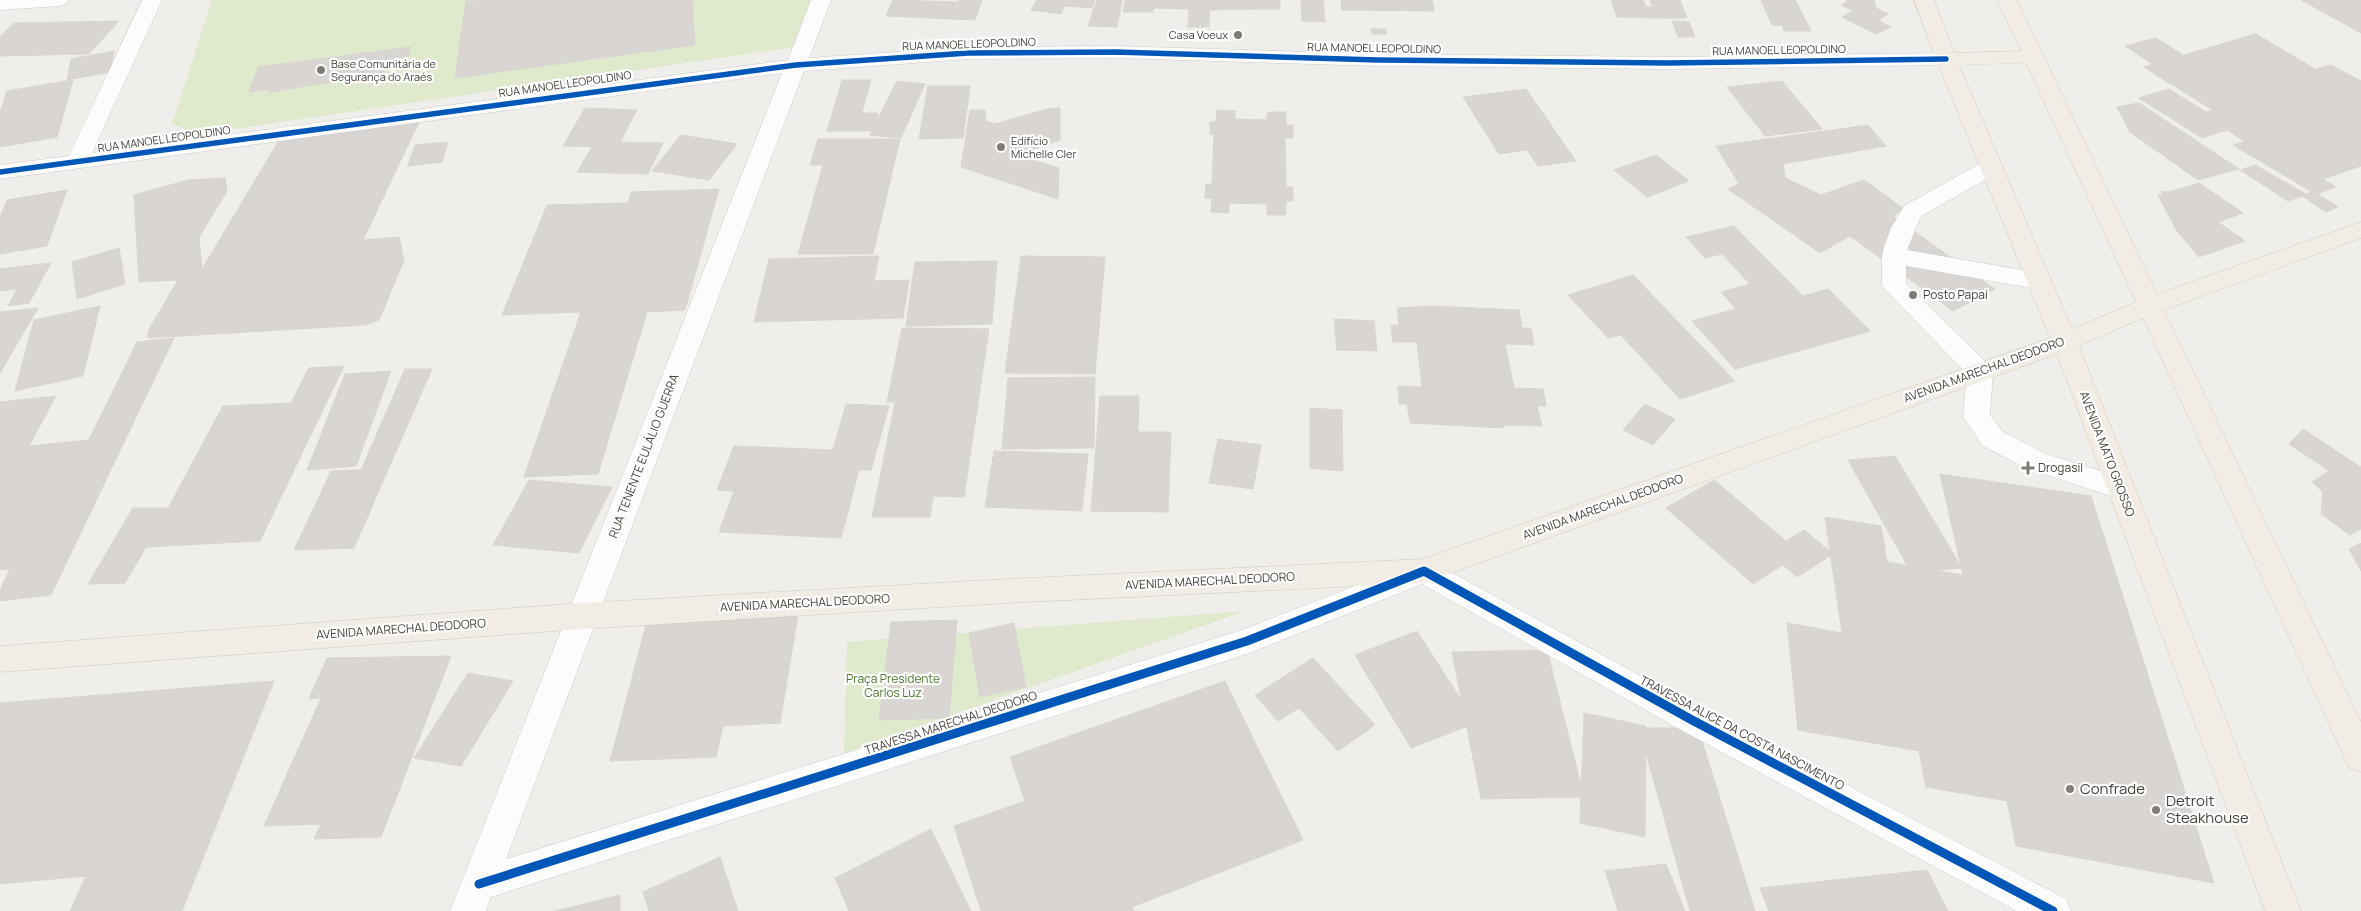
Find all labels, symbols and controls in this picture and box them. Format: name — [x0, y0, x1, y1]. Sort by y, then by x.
place label: Casa Voeux — [1169, 27, 1228, 42]
marker: Casa Voeux — [1232, 29, 1244, 41]
street label: RUA MANOEL LEOPOLDINO — [902, 34, 1036, 53]
street label: RUA MANOEL LEOPOLDINO — [1307, 39, 1441, 56]
street label: RUA MANOEL LEOPOLDINO — [1712, 41, 1846, 58]
place label: Base Comunitária de Segurança do Araés — [331, 56, 436, 84]
marker: Base Comunitária de Segurança do Araés — [315, 64, 327, 76]
street label: RUA MANOEL LEOPOLDINO — [498, 67, 632, 100]
street label: RUA MANOEL LEOPOLDINO — [97, 122, 231, 155]
place label: Edifício Michelle Cler — [1011, 133, 1077, 161]
marker: Edifício Michelle Cler — [995, 141, 1007, 153]
place label: Posto Papai — [1923, 286, 1988, 303]
marker: Posto Papai — [1907, 289, 1919, 301]
street label: AVENIDA MARECHAL DEODORO — [1901, 332, 2067, 407]
street label: RUA TENENTE EULÁLIO GUERRA — [604, 371, 683, 540]
street label: AVENIDA MATO GROSSO — [2076, 389, 2139, 519]
place label: Drogasil — [2038, 459, 2083, 476]
marker: Drogasil — [2022, 462, 2034, 474]
street label: AVENIDA MARECHAL DEODORO — [1520, 469, 1686, 544]
street label: AVENIDA MARECHAL DEODORO — [1125, 568, 1296, 593]
street label: AVENIDA MARECHAL DEODORO — [720, 590, 891, 615]
street label: AVENIDA MARECHAL DEODORO — [316, 614, 487, 643]
park label: Praça Presidente Carlos Luz — [846, 670, 940, 701]
street label: TRAVESSA ALICE DA COSTA NASCIMENTO — [1637, 671, 1848, 794]
street label: TRAVESSA MARECHAL DEODORO — [862, 686, 1040, 759]
place label: Confrade — [2080, 778, 2145, 799]
marker: Confrade — [2064, 783, 2076, 795]
place label: Detroit Steakhouse — [2166, 790, 2249, 828]
marker: Detroit Steakhouse — [2150, 804, 2162, 816]

